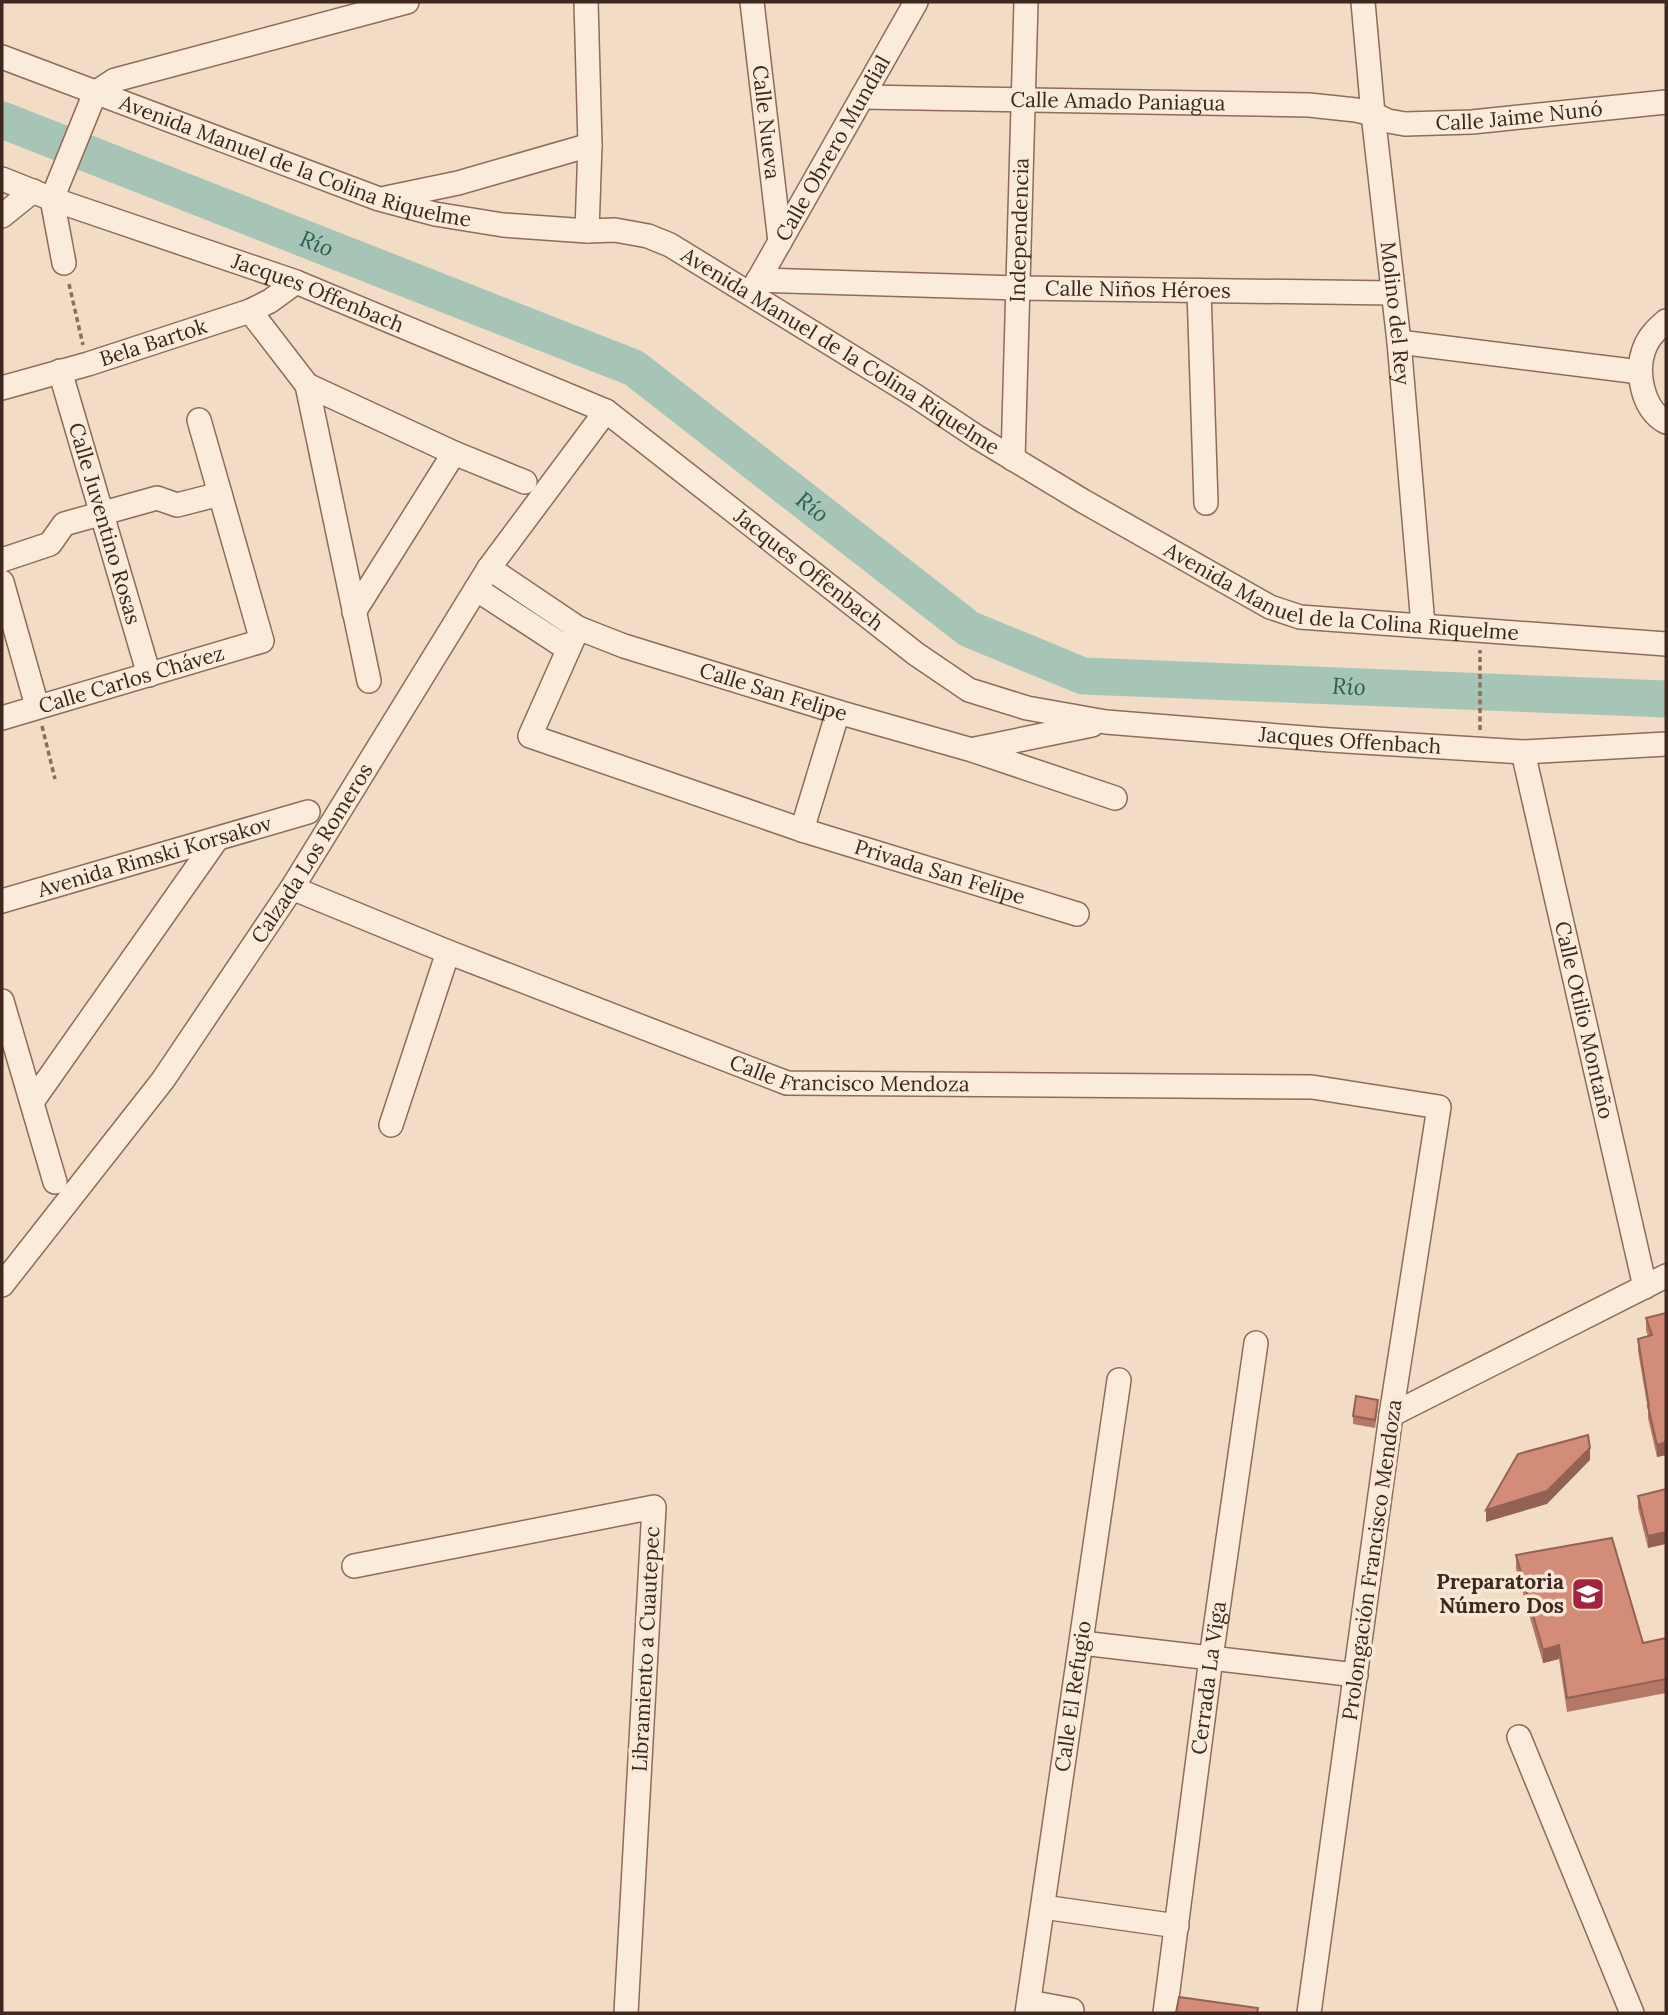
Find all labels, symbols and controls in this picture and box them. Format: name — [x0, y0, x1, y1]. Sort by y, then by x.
street label: Calle Obrero Mundial — [769, 50, 896, 246]
street label: Calle Nueva — [746, 63, 787, 181]
street label: Calle Amado Paniagua — [1010, 86, 1226, 117]
street label: Avenida Manuel de la Colina Riquelme — [115, 88, 473, 233]
street label: Calle Jaime Nunó — [1435, 95, 1604, 136]
street label: Independencia — [1003, 157, 1035, 303]
water label: Río — [296, 223, 338, 263]
street label: Molino del Rey — [1375, 240, 1417, 386]
street label: Avenida Manuel de la Colina Riquelme — [675, 241, 1005, 460]
street label: Jacques Offenbach — [227, 247, 408, 338]
street label: Calle Niños Héroes — [1045, 274, 1231, 304]
street label: Bela Bartok — [96, 312, 211, 372]
street label: Calle Juventino Rosas — [63, 419, 147, 627]
water label: Río — [790, 485, 835, 528]
street label: Jacques Offenbach — [728, 502, 889, 637]
street label: Avenida Manuel de la Colina Riquelme — [1159, 535, 1520, 646]
street label: Calle Carlos Chávez — [35, 639, 227, 719]
street label: Calle San Felipe — [696, 656, 850, 727]
water label: Río — [1331, 671, 1366, 701]
street label: Jacques Offenbach — [1257, 720, 1442, 760]
street label: Calzada Los Romeros — [245, 758, 379, 948]
street label: Avenida Rimski Korsakov — [33, 809, 275, 903]
street label: Privada San Felipe — [851, 833, 1029, 910]
street label: Calle Otilio Montaño — [1549, 918, 1620, 1122]
street label: Calle Francisco Mendoza — [726, 1048, 970, 1097]
street label: Prolongación Francisco Mendoza — [1336, 1397, 1407, 1722]
street label: Libramiento a Cuautepec — [626, 1525, 665, 1772]
place label: Preparatoria Número Dos — [1436, 1568, 1564, 1619]
school or university icon: Preparatoria Número Dos — [1569, 1575, 1607, 1613]
street label: Cerrada La Viga — [1185, 1599, 1232, 1756]
street label: Calle El Refugio — [1048, 1619, 1097, 1774]

